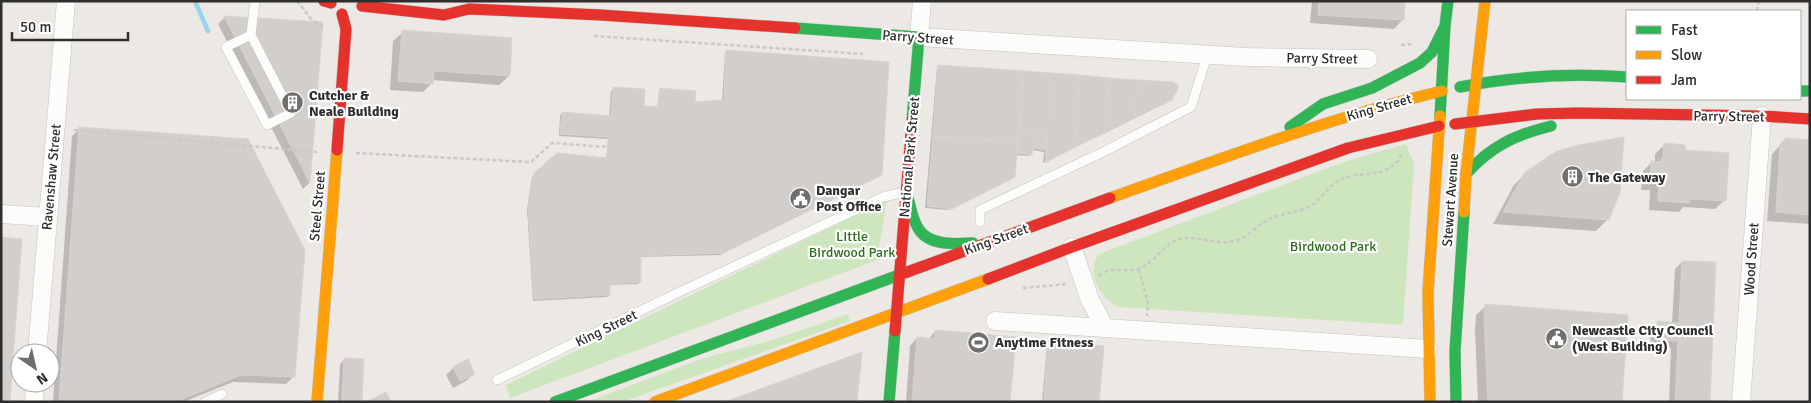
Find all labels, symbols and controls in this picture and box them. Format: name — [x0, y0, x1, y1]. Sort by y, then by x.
scale bar — [12, 10, 129, 42]
legend — [1626, 10, 1801, 100]
text: 50 m — [20, 18, 51, 36]
text: Fast — [1671, 21, 1698, 39]
street label: Parry Street — [882, 27, 954, 48]
text: Slow — [1671, 46, 1702, 64]
street label: Parry Street — [1286, 49, 1358, 68]
text: Jam — [1671, 71, 1697, 89]
place label: Cutcher & Neale Building — [309, 87, 399, 120]
street label: King Street — [1345, 90, 1414, 125]
building icon: Cutcher & Neale Building — [281, 91, 305, 115]
street label: National Park Street — [896, 96, 923, 218]
street label: Parry Street — [1693, 107, 1765, 126]
street label: Ravenshaw Street — [38, 123, 65, 231]
street label: Stewart Avenue — [1439, 153, 1462, 247]
building icon: The Gateway — [1560, 165, 1584, 189]
place label: The Gateway — [1588, 169, 1666, 186]
street label: Steel Street — [306, 170, 329, 242]
place label: Dangar Post Office — [816, 182, 882, 215]
public building icon: Dangar Post Office — [788, 186, 812, 210]
street label: King Street — [962, 220, 1031, 259]
street label: Wood Street — [1740, 222, 1763, 296]
park label: LIttle Birdwood Park — [809, 228, 895, 261]
park label: Birdwood Park — [1290, 238, 1376, 255]
street label: King Street — [573, 306, 640, 351]
place label: Newcastle City Council (West Building) — [1572, 322, 1714, 355]
public building icon: Newcastle City Council (West Building) — [1544, 326, 1568, 350]
sports icon: Anytime Fitness — [967, 330, 991, 354]
place label: Anytime Fitness — [995, 334, 1093, 351]
north arrow — [10, 343, 60, 393]
text: N — [33, 369, 51, 388]

